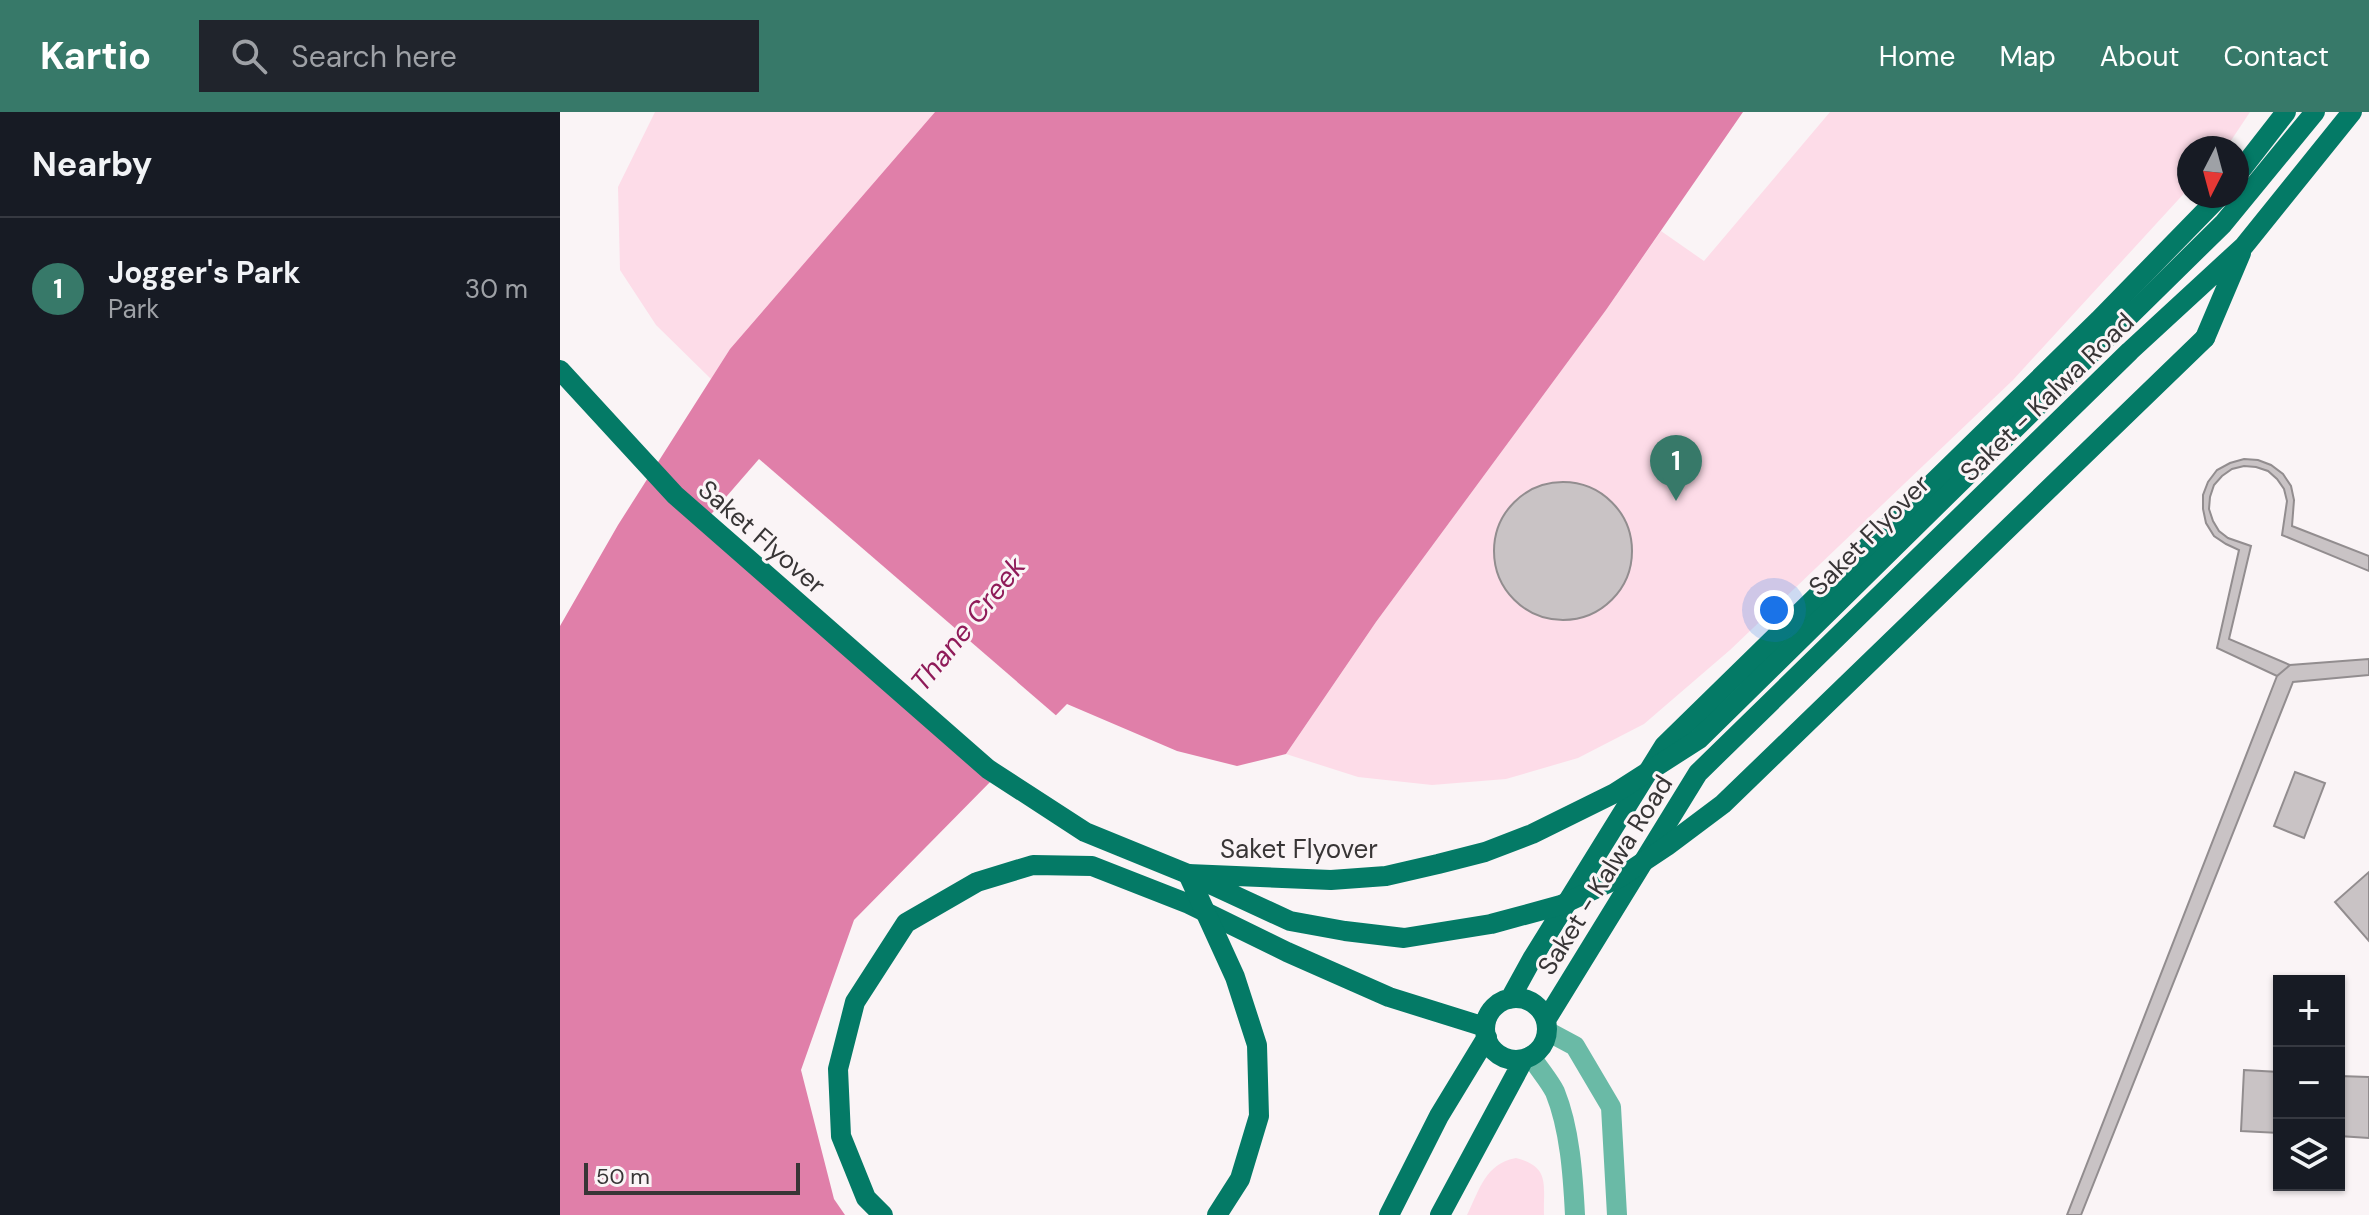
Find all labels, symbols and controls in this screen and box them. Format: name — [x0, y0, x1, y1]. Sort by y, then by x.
search box — [199, 20, 759, 92]
text: Kartio — [40, 31, 151, 81]
icon: search — [227, 34, 271, 78]
text: Search here — [291, 37, 457, 76]
text: Home — [1879, 38, 1955, 75]
text: Map — [1999, 38, 2056, 75]
text: About — [2100, 38, 2179, 75]
text: Contact — [2223, 38, 2329, 75]
north arrow — [2177, 136, 2249, 208]
text: Nearby — [32, 142, 152, 187]
text: Jogger's Park — [108, 253, 301, 292]
text: 1 — [53, 272, 63, 306]
text: 30 m — [465, 272, 528, 306]
text: Park — [108, 292, 159, 326]
street label: Saket - Kalwa Road — [1953, 305, 2141, 489]
pin: 1 — [1650, 435, 1702, 501]
street label: Saket Flyover — [1801, 467, 1937, 603]
street label: Saket Flyover — [691, 472, 833, 602]
water label: Thane Creek — [902, 548, 1034, 699]
your location — [1754, 590, 1794, 630]
street label: Saket - Kalwa Road — [1530, 769, 1680, 981]
street label: Saket Flyover — [1220, 832, 1378, 866]
map controls — [2273, 975, 2345, 1191]
button: + — [2273, 975, 2345, 1047]
button: − — [2273, 1047, 2345, 1119]
button: layers — [2273, 1119, 2345, 1191]
scale bar — [584, 1159, 800, 1195]
text: 50 m — [596, 1162, 650, 1191]

